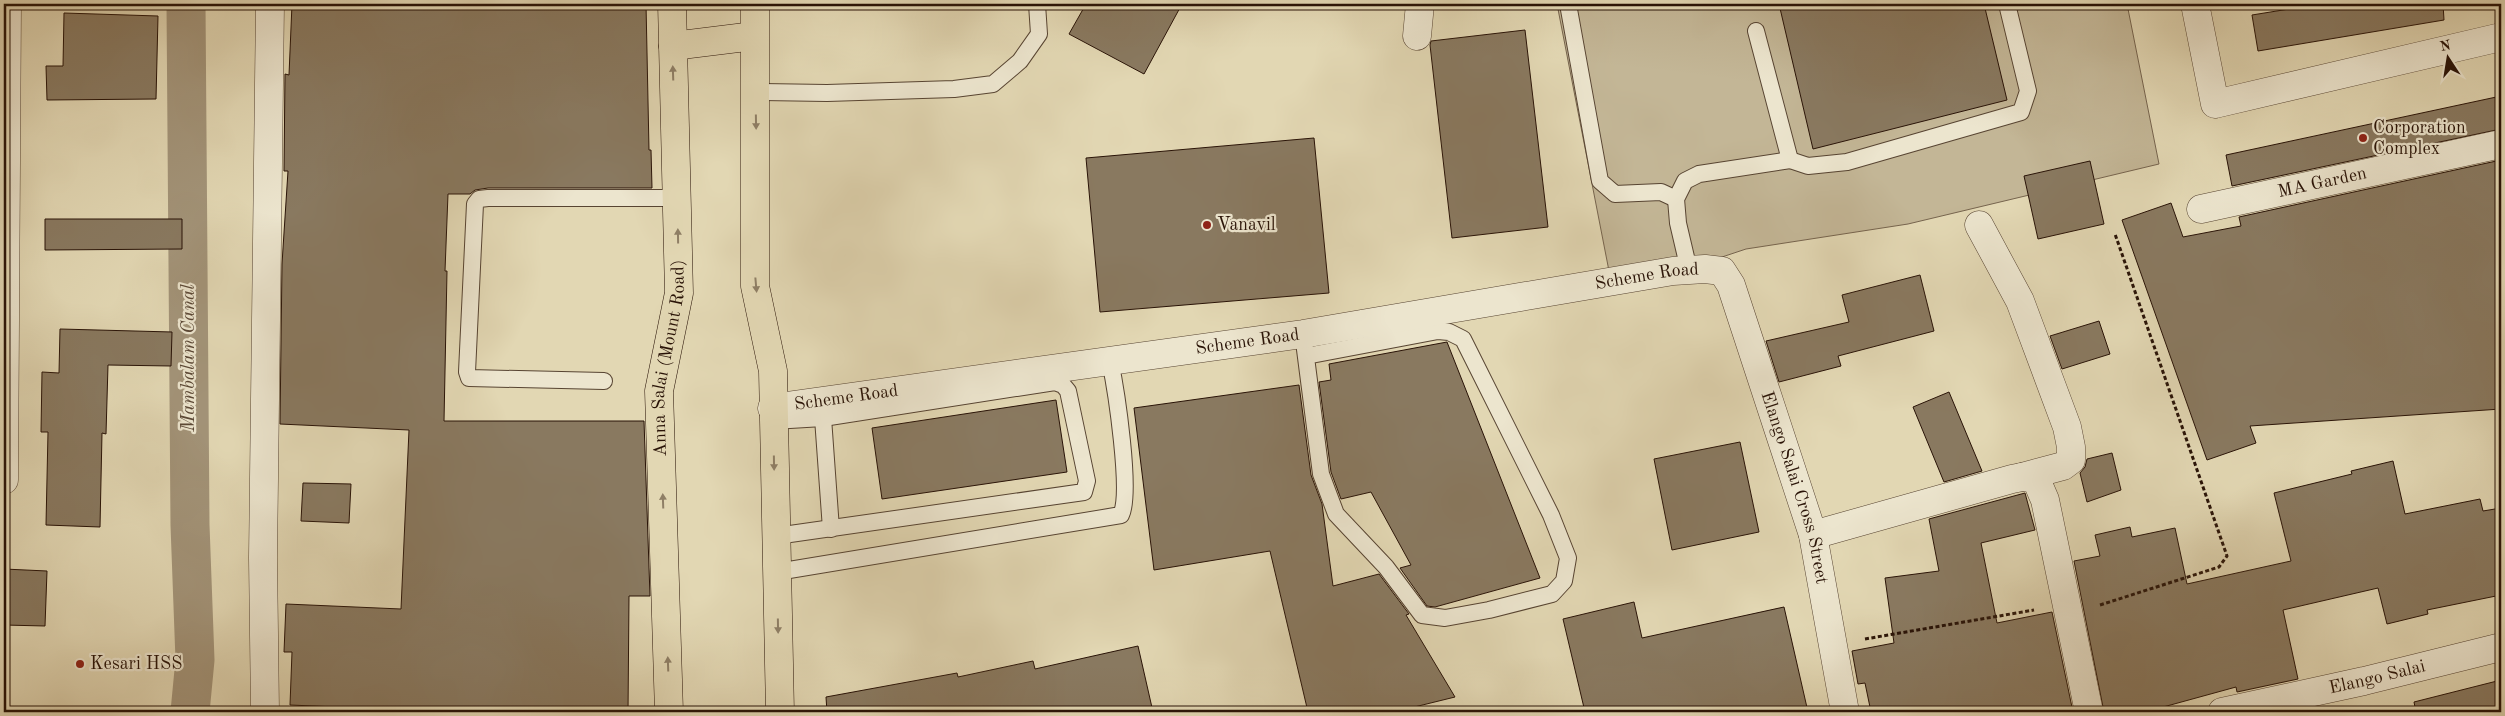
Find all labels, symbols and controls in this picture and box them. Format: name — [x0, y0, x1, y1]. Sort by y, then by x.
north arrow — [2422, 32, 2472, 82]
text: N — [2439, 38, 2452, 54]
one-way arrow — [669, 65, 677, 81]
one-way arrow — [752, 115, 760, 131]
place label: Corporation Complex — [2373, 119, 2466, 158]
marker: Corporation Complex — [2357, 132, 2369, 144]
street label: MA Garden — [2276, 164, 2369, 201]
place label: Vanavil — [1217, 216, 1276, 234]
marker: Vanavil — [1201, 219, 1213, 231]
one-way arrow — [673, 227, 681, 243]
street label: Anna Salai (Mount Road) — [650, 259, 688, 457]
street label: Scheme Road — [1594, 260, 1699, 293]
one-way arrow — [752, 277, 760, 293]
water label: Mambalam Canal — [180, 284, 199, 433]
street label: Scheme Road — [1194, 326, 1301, 358]
street label: Scheme Road — [793, 381, 899, 414]
street label: Elango Salai Cross Street — [1758, 389, 1831, 586]
one-way arrow — [770, 455, 778, 471]
one-way arrow — [658, 493, 666, 509]
one-way arrow — [774, 618, 782, 634]
place label: Kesari HSS — [90, 655, 182, 673]
one-way arrow — [663, 655, 671, 671]
street label: Elango Salai — [2327, 657, 2427, 697]
marker: Kesari HSS — [74, 658, 86, 670]

